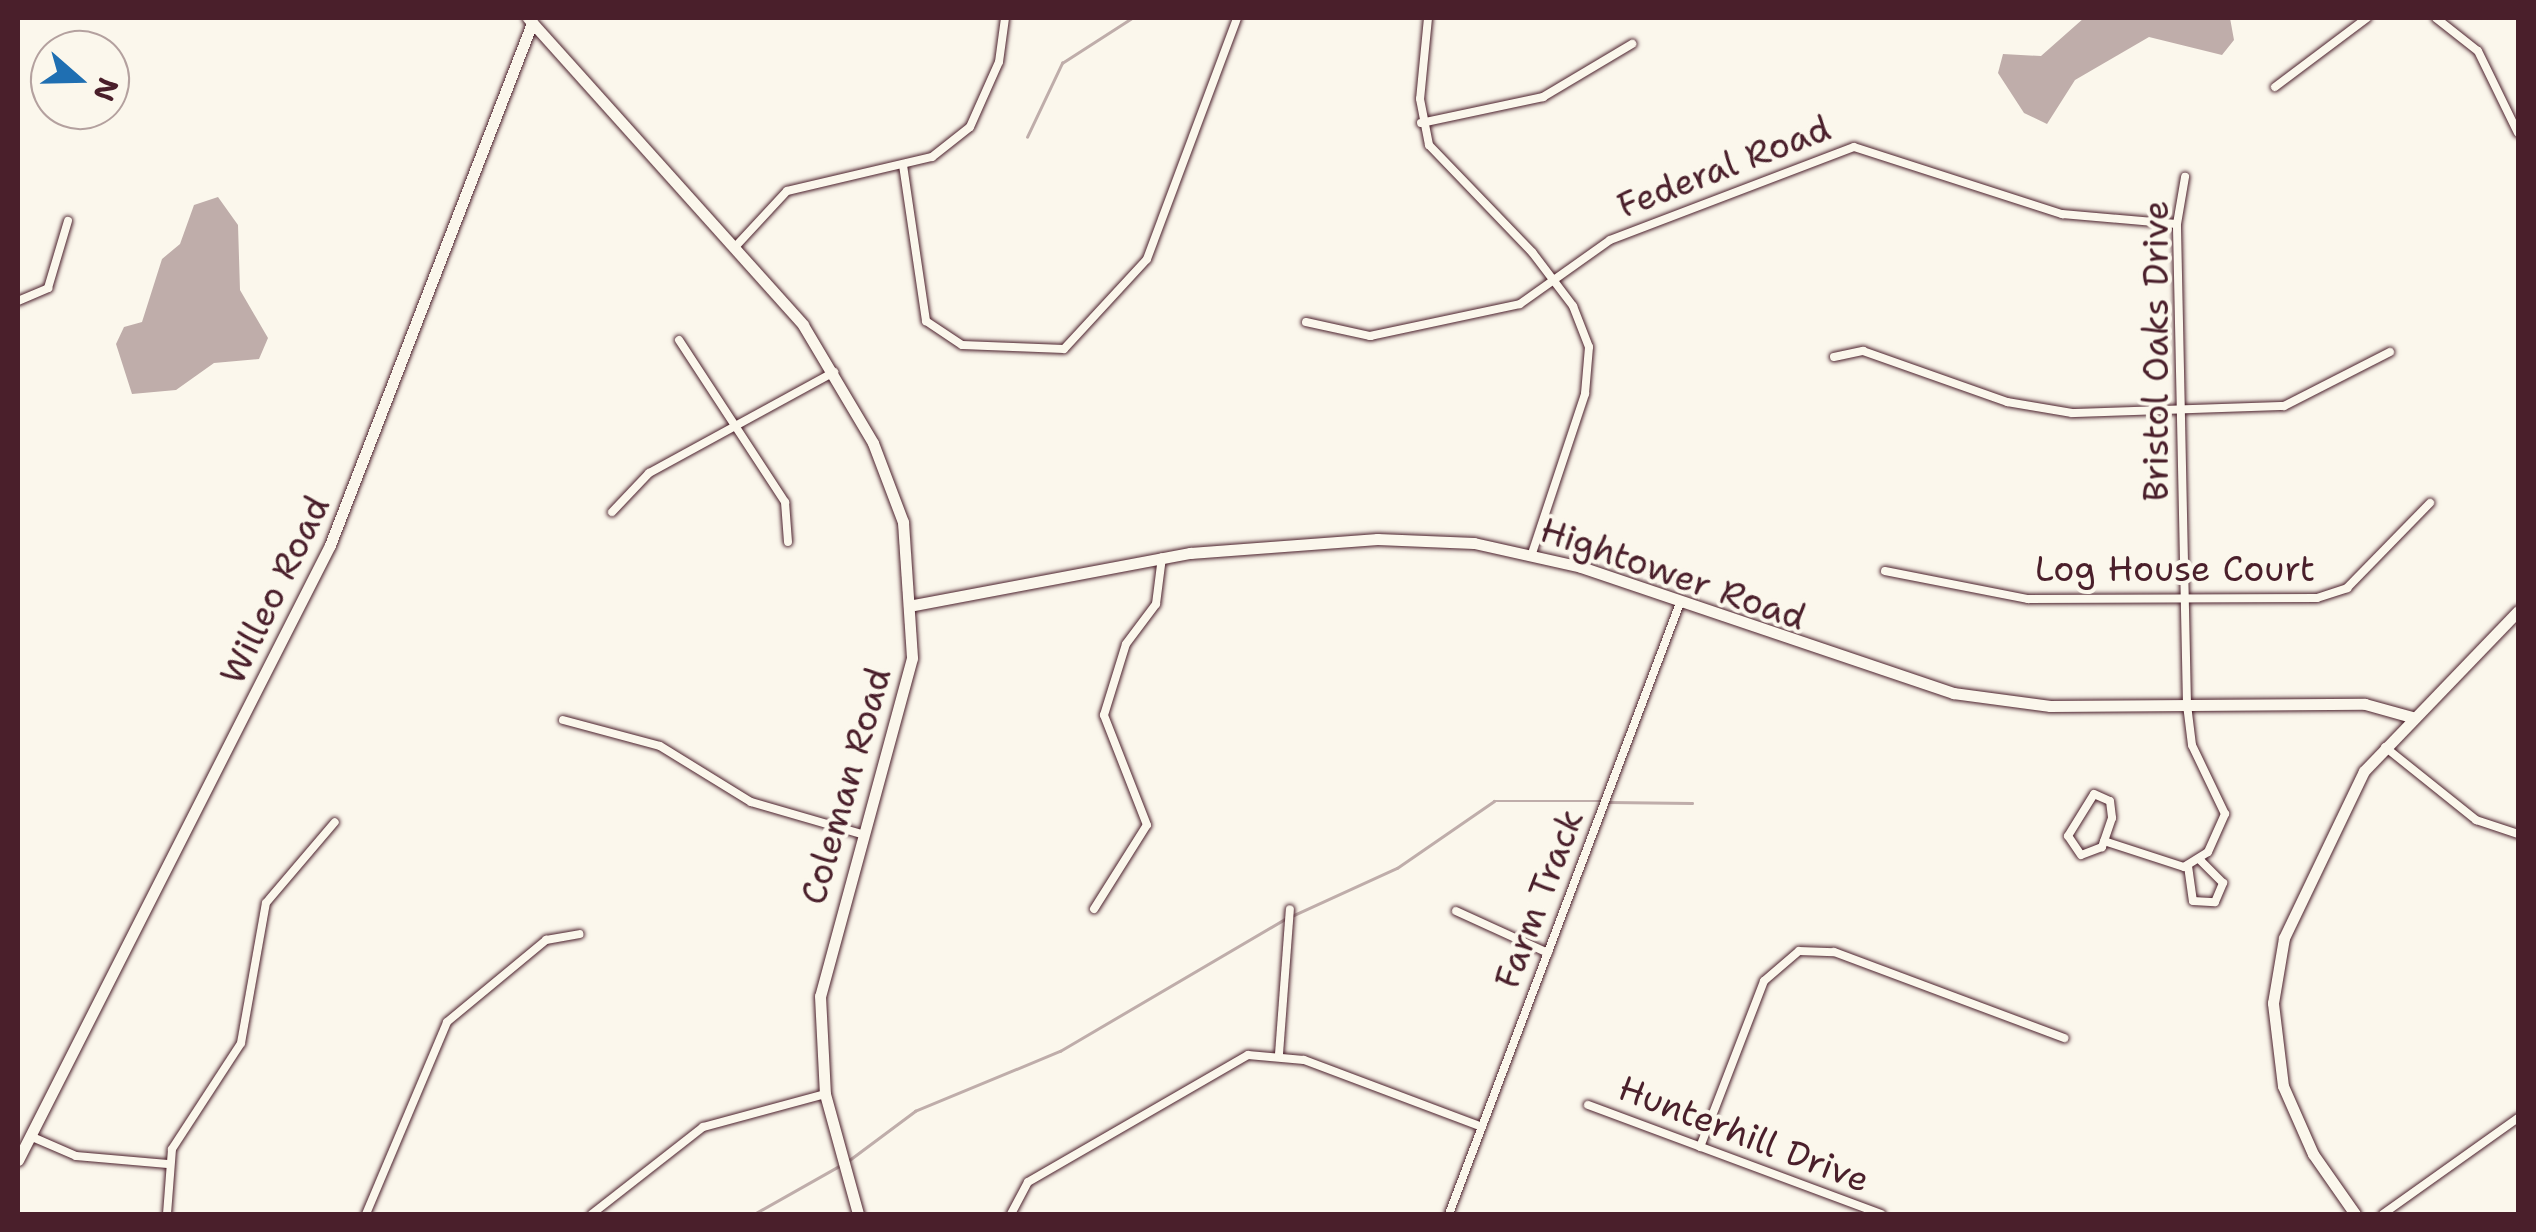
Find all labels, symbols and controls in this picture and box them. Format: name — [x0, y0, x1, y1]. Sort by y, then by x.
north arrow — [30, 30, 130, 130]
text: N — [85, 73, 128, 106]
street label: Federal Road — [1612, 107, 1836, 227]
street label: Bristol Oaks Drive — [2135, 201, 2177, 501]
street label: Willeo Road — [211, 489, 339, 691]
street label: Hightower Road — [1535, 509, 1811, 639]
street label: Log House Court — [2035, 548, 2315, 590]
street label: Coleman Road — [792, 663, 900, 909]
street label: Farm Track — [1486, 804, 1592, 994]
street label: Hunterhill Drive — [1613, 1067, 1875, 1201]

